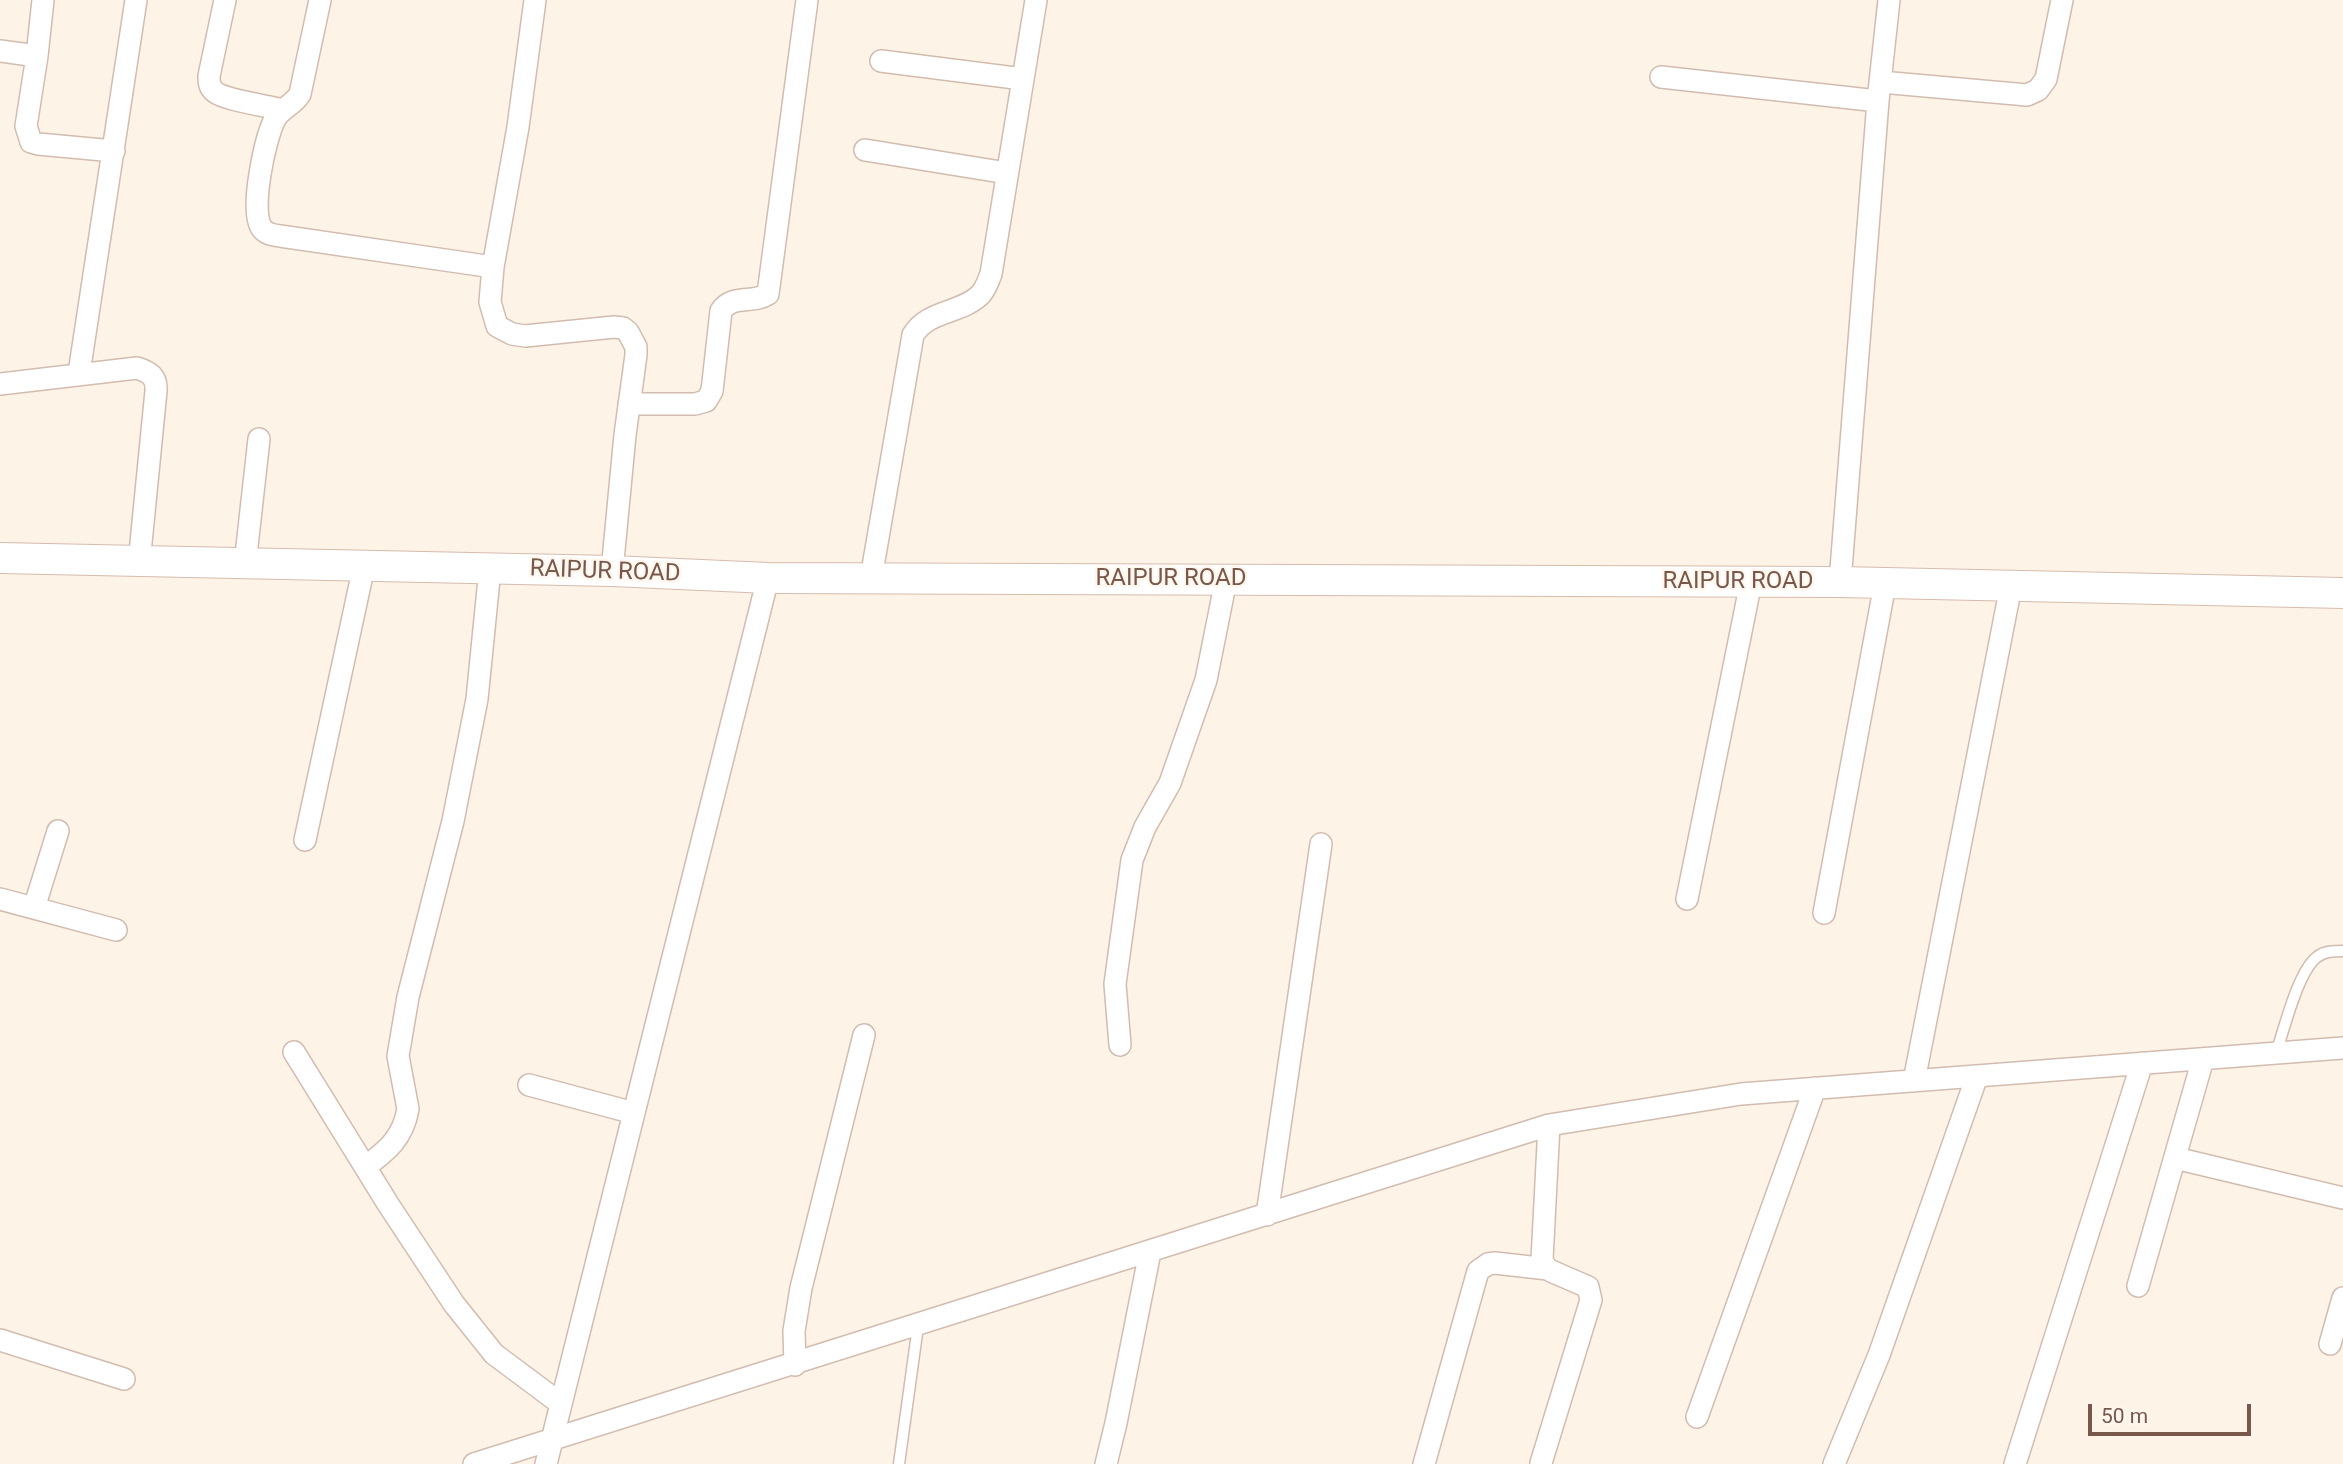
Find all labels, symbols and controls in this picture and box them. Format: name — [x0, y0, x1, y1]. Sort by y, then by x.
street label: RAIPUR ROAD — [529, 555, 681, 589]
street label: RAIPUR ROAD — [1096, 565, 1246, 593]
street label: RAIPUR ROAD — [1663, 568, 1813, 596]
scale bar — [2091, 1390, 2254, 1434]
text: 50 m — [2101, 1404, 2148, 1428]

